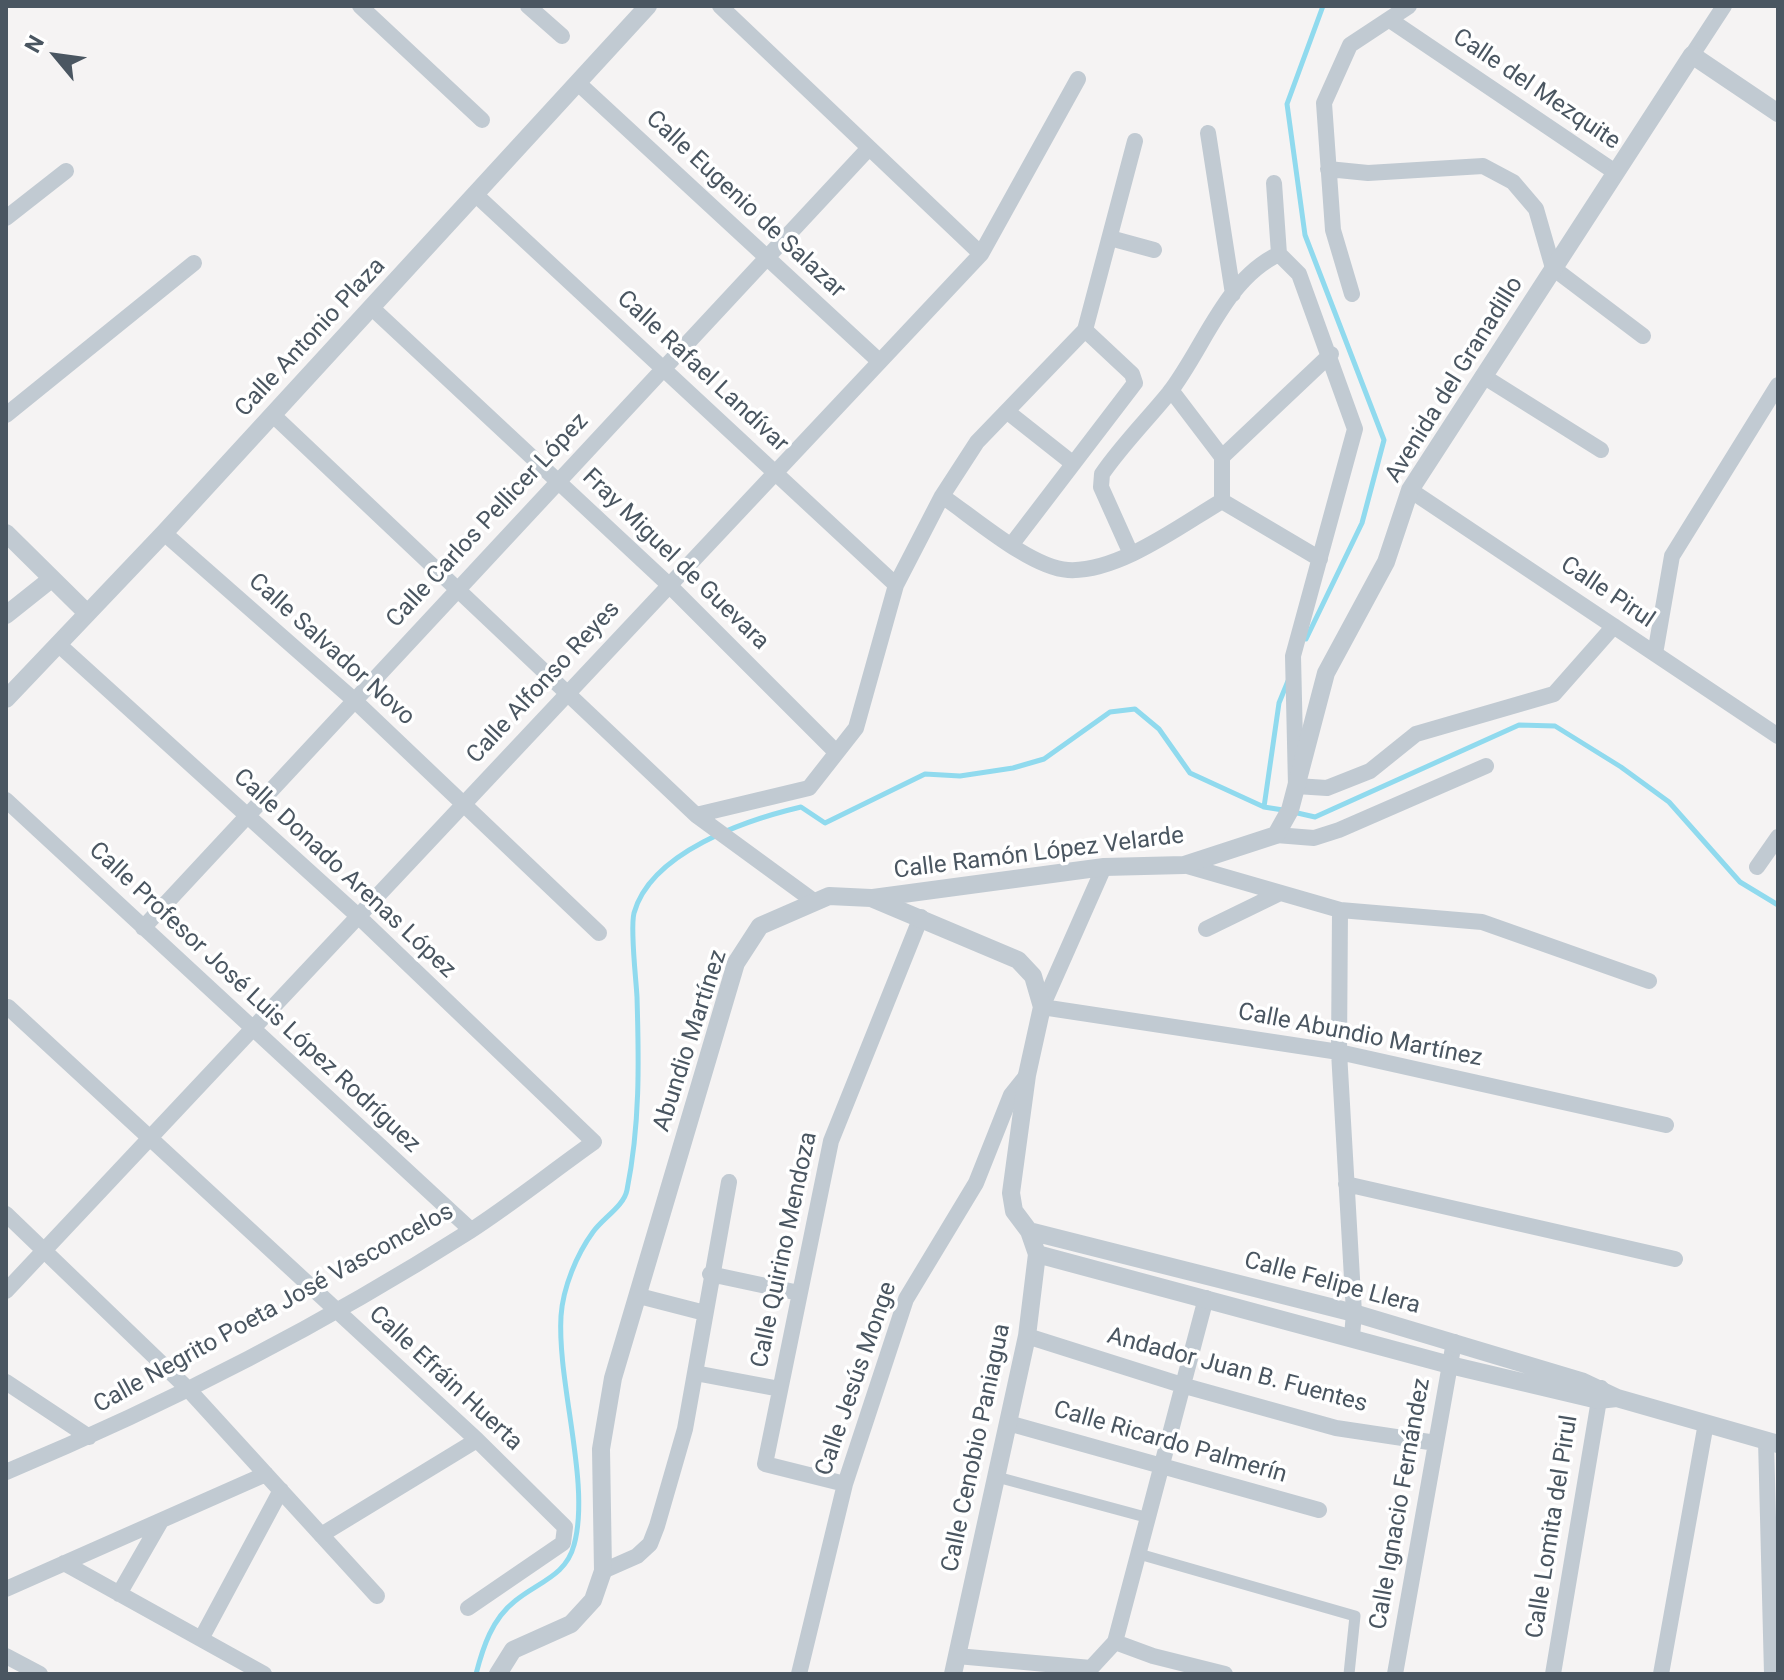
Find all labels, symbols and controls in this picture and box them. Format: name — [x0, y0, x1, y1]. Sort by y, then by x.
north arrow — [16, 16, 96, 96]
street label: Calle del Mezquite — [1447, 23, 1625, 157]
text: N — [20, 31, 49, 57]
street label: Calle Eugenio de Salazar — [639, 105, 851, 305]
street label: Calle Antonio Plaza — [230, 252, 392, 424]
street label: Avenida del Granadillo — [1380, 272, 1530, 488]
street label: Calle Rafael Landívar — [610, 285, 794, 459]
street label: Calle Carlos Pellicer López — [381, 408, 595, 634]
street label: Fray Miguel de Guevara — [576, 463, 774, 657]
street label: Calle Pirul — [1555, 551, 1659, 635]
street label: Calle Salvador Novo — [242, 568, 420, 732]
street label: Calle Alfonso Reyes — [461, 596, 627, 770]
street label: Calle Donado Arenas López — [227, 763, 461, 985]
street label: Calle Ramón López Velarde — [892, 822, 1186, 886]
street label: Calle Profesor José Luis López Rodríguez — [82, 837, 426, 1159]
street label: Abundio Martínez — [648, 947, 734, 1135]
street label: Calle Abundio Martínez — [1235, 998, 1485, 1074]
street label: Calle Quirino Mendoza — [746, 1129, 824, 1371]
street label: Calle Negrito Poeta José Vasconcelos — [89, 1198, 459, 1420]
street label: Calle Felipe Llera — [1241, 1247, 1423, 1321]
street label: Calle Jesús Monge — [810, 1278, 904, 1480]
street label: Calle Efráin Huerta — [362, 1301, 528, 1457]
street label: Calle Cenobio Paniagua — [937, 1321, 1017, 1575]
street label: Andador Juan B. Fuentes — [1104, 1322, 1370, 1420]
street label: Calle Ignacio Fernández — [1365, 1376, 1437, 1632]
street label: Calle Ricardo Palmerín — [1050, 1396, 1290, 1490]
street label: Calle Lomita del Pirul — [1521, 1413, 1585, 1641]

